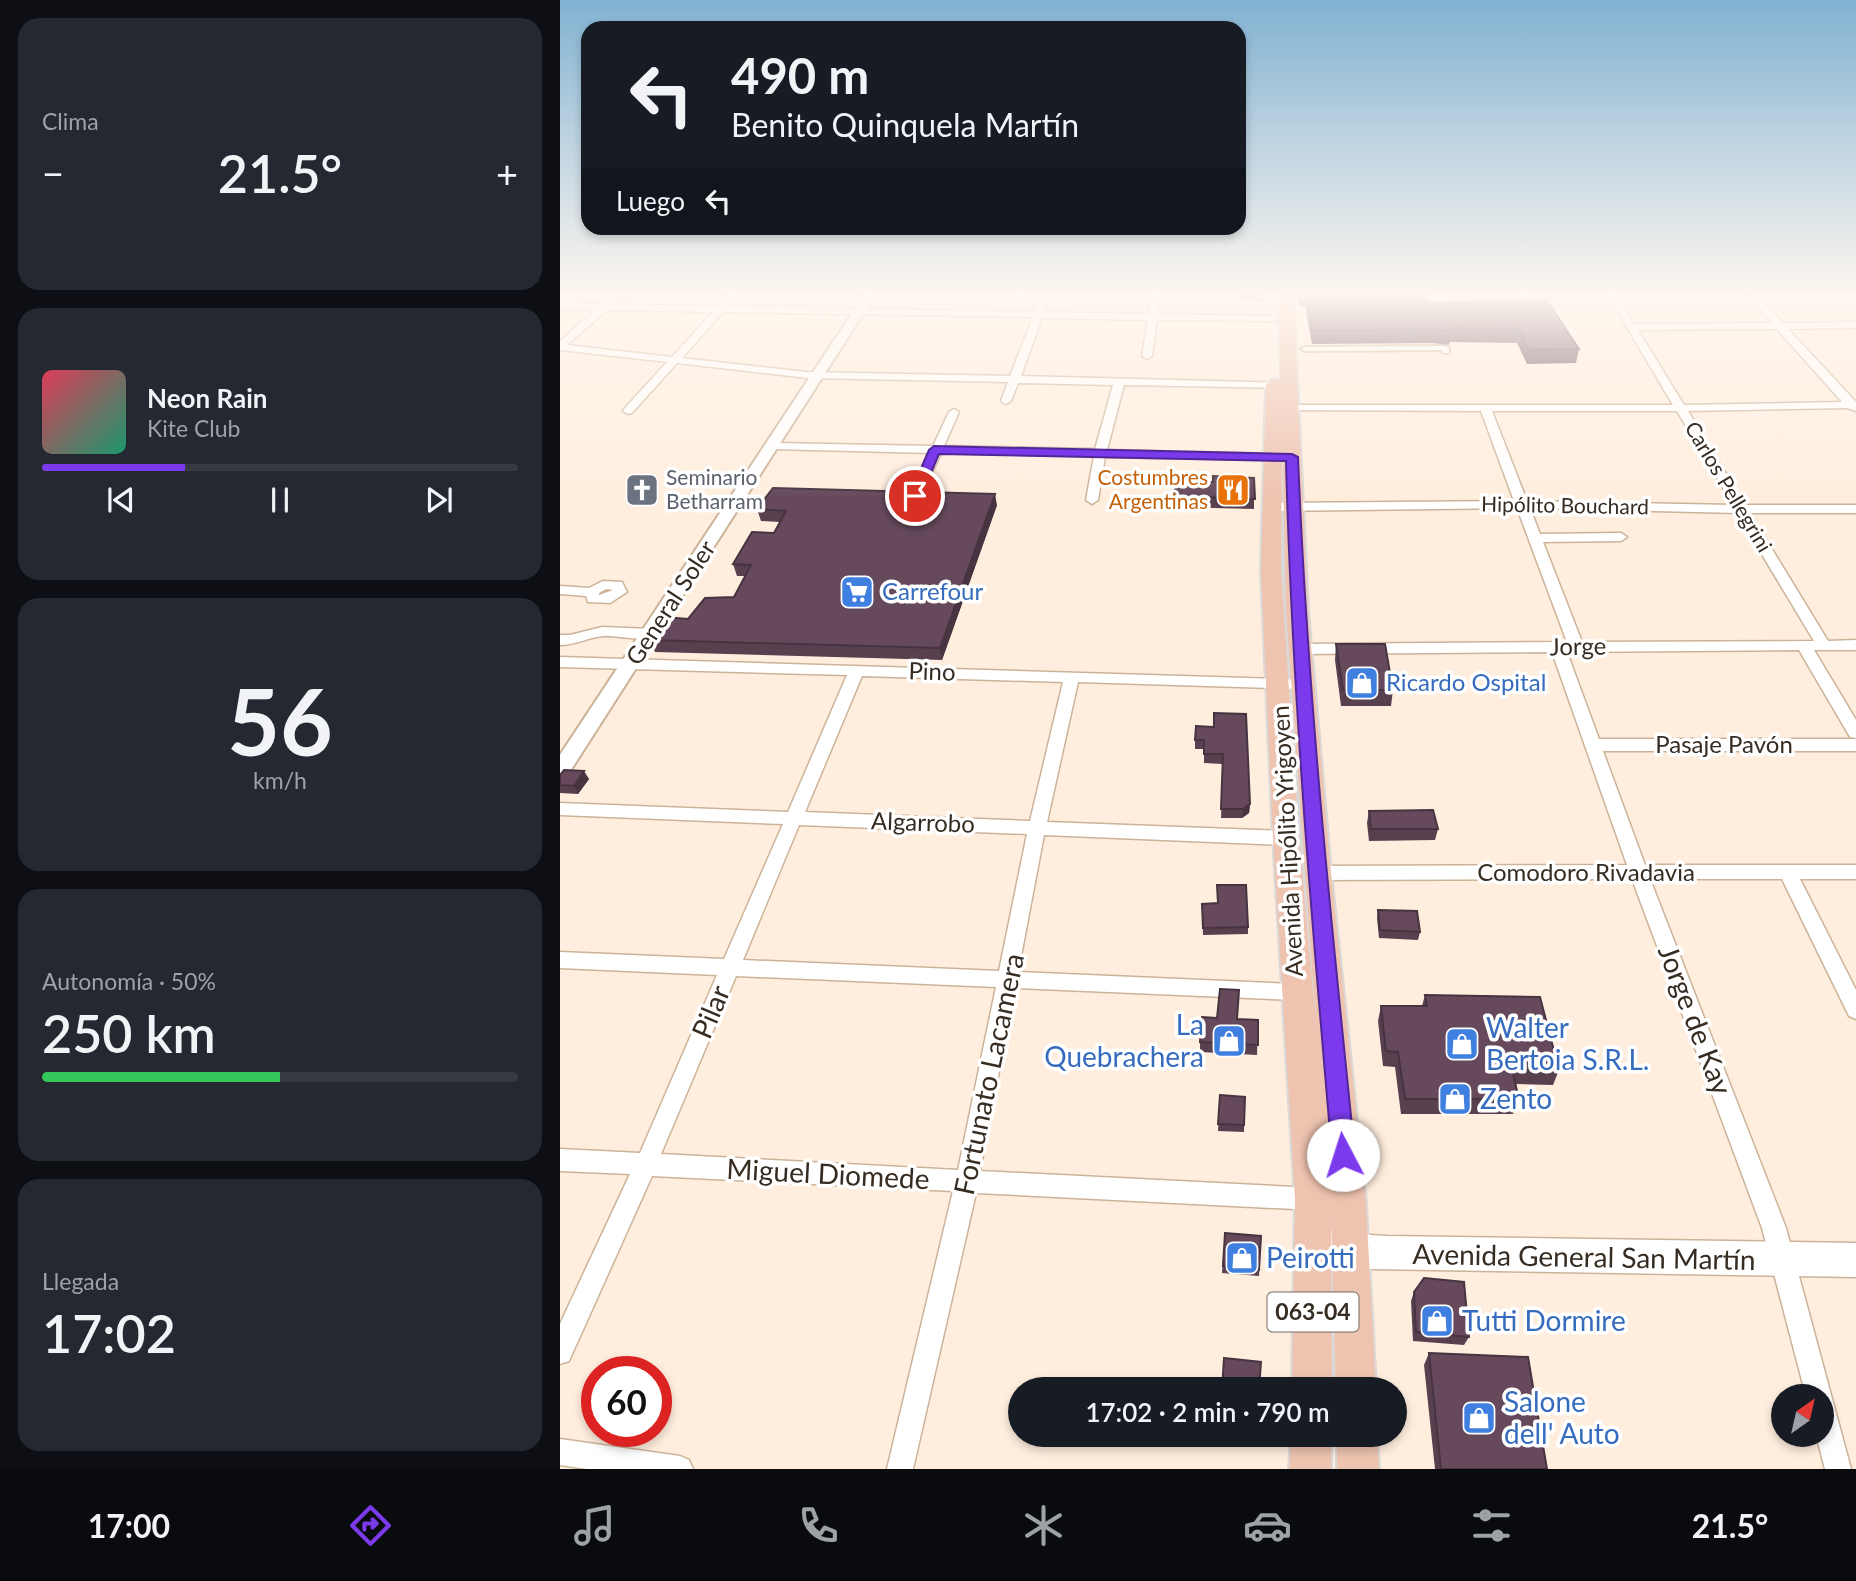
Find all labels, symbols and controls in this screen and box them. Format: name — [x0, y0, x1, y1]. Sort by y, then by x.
text: 490 m — [731, 46, 869, 104]
icon: left — [616, 49, 707, 140]
text: Benito Quinquela Martín — [731, 105, 1079, 144]
text: Clima — [42, 107, 99, 135]
text: 21.5° — [218, 142, 342, 204]
text: − — [42, 150, 64, 196]
text: + — [496, 150, 518, 196]
icon: left — [699, 182, 737, 220]
text: Luego — [616, 185, 685, 217]
text: Neon Rain — [147, 382, 267, 414]
text: Kite Club — [147, 414, 240, 442]
street label: Carlos Pellegrini — [1680, 416, 1778, 556]
place label: Seminario Betharram — [666, 464, 763, 513]
place label: Costumbres Argentinas — [1098, 464, 1208, 513]
pin — [885, 466, 945, 526]
church icon: Seminario Betharram — [623, 471, 661, 509]
restaurant icon: Costumbres Argentinas — [1214, 471, 1252, 509]
icon: arrive — [896, 477, 934, 515]
icon: previous — [102, 481, 140, 519]
icon: pause — [261, 481, 299, 519]
icon: next — [420, 481, 458, 519]
street label: Hipólito Bouchard — [1481, 491, 1649, 518]
street label: General Soler — [619, 535, 721, 670]
supermarket icon: Carrefour — [838, 573, 876, 611]
place label: Carrefour — [882, 576, 983, 605]
street label: Jorge — [1549, 631, 1607, 660]
street label: Pino — [908, 655, 956, 686]
shop icon: Ricardo Ospital — [1343, 664, 1381, 702]
text: 56 — [227, 666, 333, 775]
place label: Ricardo Ospital — [1386, 667, 1546, 696]
street label: Avenida Hipólito Yrigoyen — [1265, 705, 1308, 977]
street label: Pasaje Pavón — [1655, 729, 1793, 758]
text: km/h — [253, 766, 307, 794]
street label: Algarrobo — [871, 805, 975, 838]
street label: Comodoro Rivadavia — [1477, 857, 1695, 886]
street label: Jorge de Kay — [1652, 940, 1740, 1100]
street label: Fortunato Lacamera — [946, 950, 1030, 1198]
text: Autonomía · 50% — [42, 967, 216, 995]
street label: Pilar — [684, 980, 736, 1043]
text: 250 km — [42, 1002, 216, 1064]
place label: La Quebrachera — [1044, 1007, 1204, 1073]
place label: Walter Bertoia S.R.L. — [1486, 1010, 1649, 1076]
shop icon: La Quebrachera — [1210, 1022, 1248, 1060]
shop icon: Walter Bertoia S.R.L. — [1443, 1025, 1481, 1063]
shop icon: Zento — [1436, 1080, 1474, 1118]
place label: Zento — [1480, 1081, 1552, 1115]
position arrow — [1306, 1118, 1380, 1192]
street label: Miguel Diomede — [726, 1151, 930, 1195]
street label: Avenida General San Martín — [1412, 1236, 1756, 1276]
shop icon: Peirotti — [1223, 1239, 1261, 1277]
place label: Peirotti — [1266, 1240, 1355, 1274]
text: Llegada — [42, 1267, 119, 1295]
road number: 063-04 — [1268, 1292, 1358, 1331]
text: 17:02 — [42, 1302, 176, 1364]
shop icon: Tutti Dormire — [1418, 1302, 1456, 1340]
place label: Tutti Dormire — [1462, 1303, 1626, 1337]
speed limit sign: 60 — [581, 1356, 672, 1447]
place label: Salone dell' Auto — [1504, 1384, 1620, 1450]
north arrow — [1771, 1384, 1834, 1447]
map controls — [1771, 1384, 1834, 1447]
text: 17:02 · 2 min · 790 m — [1085, 1396, 1330, 1428]
shop icon: Salone dell' Auto — [1460, 1399, 1498, 1437]
icon: directions — [346, 1501, 395, 1550]
icon: music — [570, 1501, 619, 1550]
icon: phone — [794, 1501, 843, 1550]
icon: climate — [1019, 1501, 1068, 1550]
icon: car — [1243, 1501, 1292, 1550]
icon: filters — [1467, 1501, 1516, 1550]
text: 17:00 — [88, 1506, 170, 1545]
text: 21.5° — [1692, 1506, 1768, 1545]

